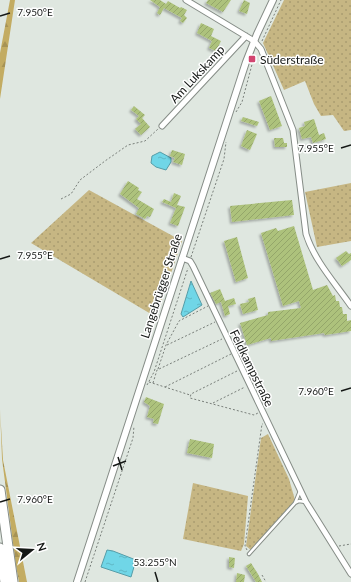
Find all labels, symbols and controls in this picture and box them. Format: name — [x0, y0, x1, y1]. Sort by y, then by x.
text: 7.950°E — [17, 6, 53, 18]
street label: Am Lukskamp — [166, 42, 228, 106]
place label: Süderstraße — [260, 52, 324, 67]
marker: Süderstraße — [247, 54, 257, 64]
text: 7.955°E — [298, 142, 334, 154]
street label: Langebrügger Straße — [137, 232, 185, 340]
text: 7.955°E — [17, 249, 53, 261]
street label: Feldkampstraße — [227, 327, 277, 409]
text: 7.960°E — [298, 385, 334, 397]
text: 7.960°E — [17, 493, 53, 505]
north arrow — [12, 530, 52, 570]
text: N — [34, 541, 49, 553]
text: 53.255°N — [133, 556, 177, 568]

